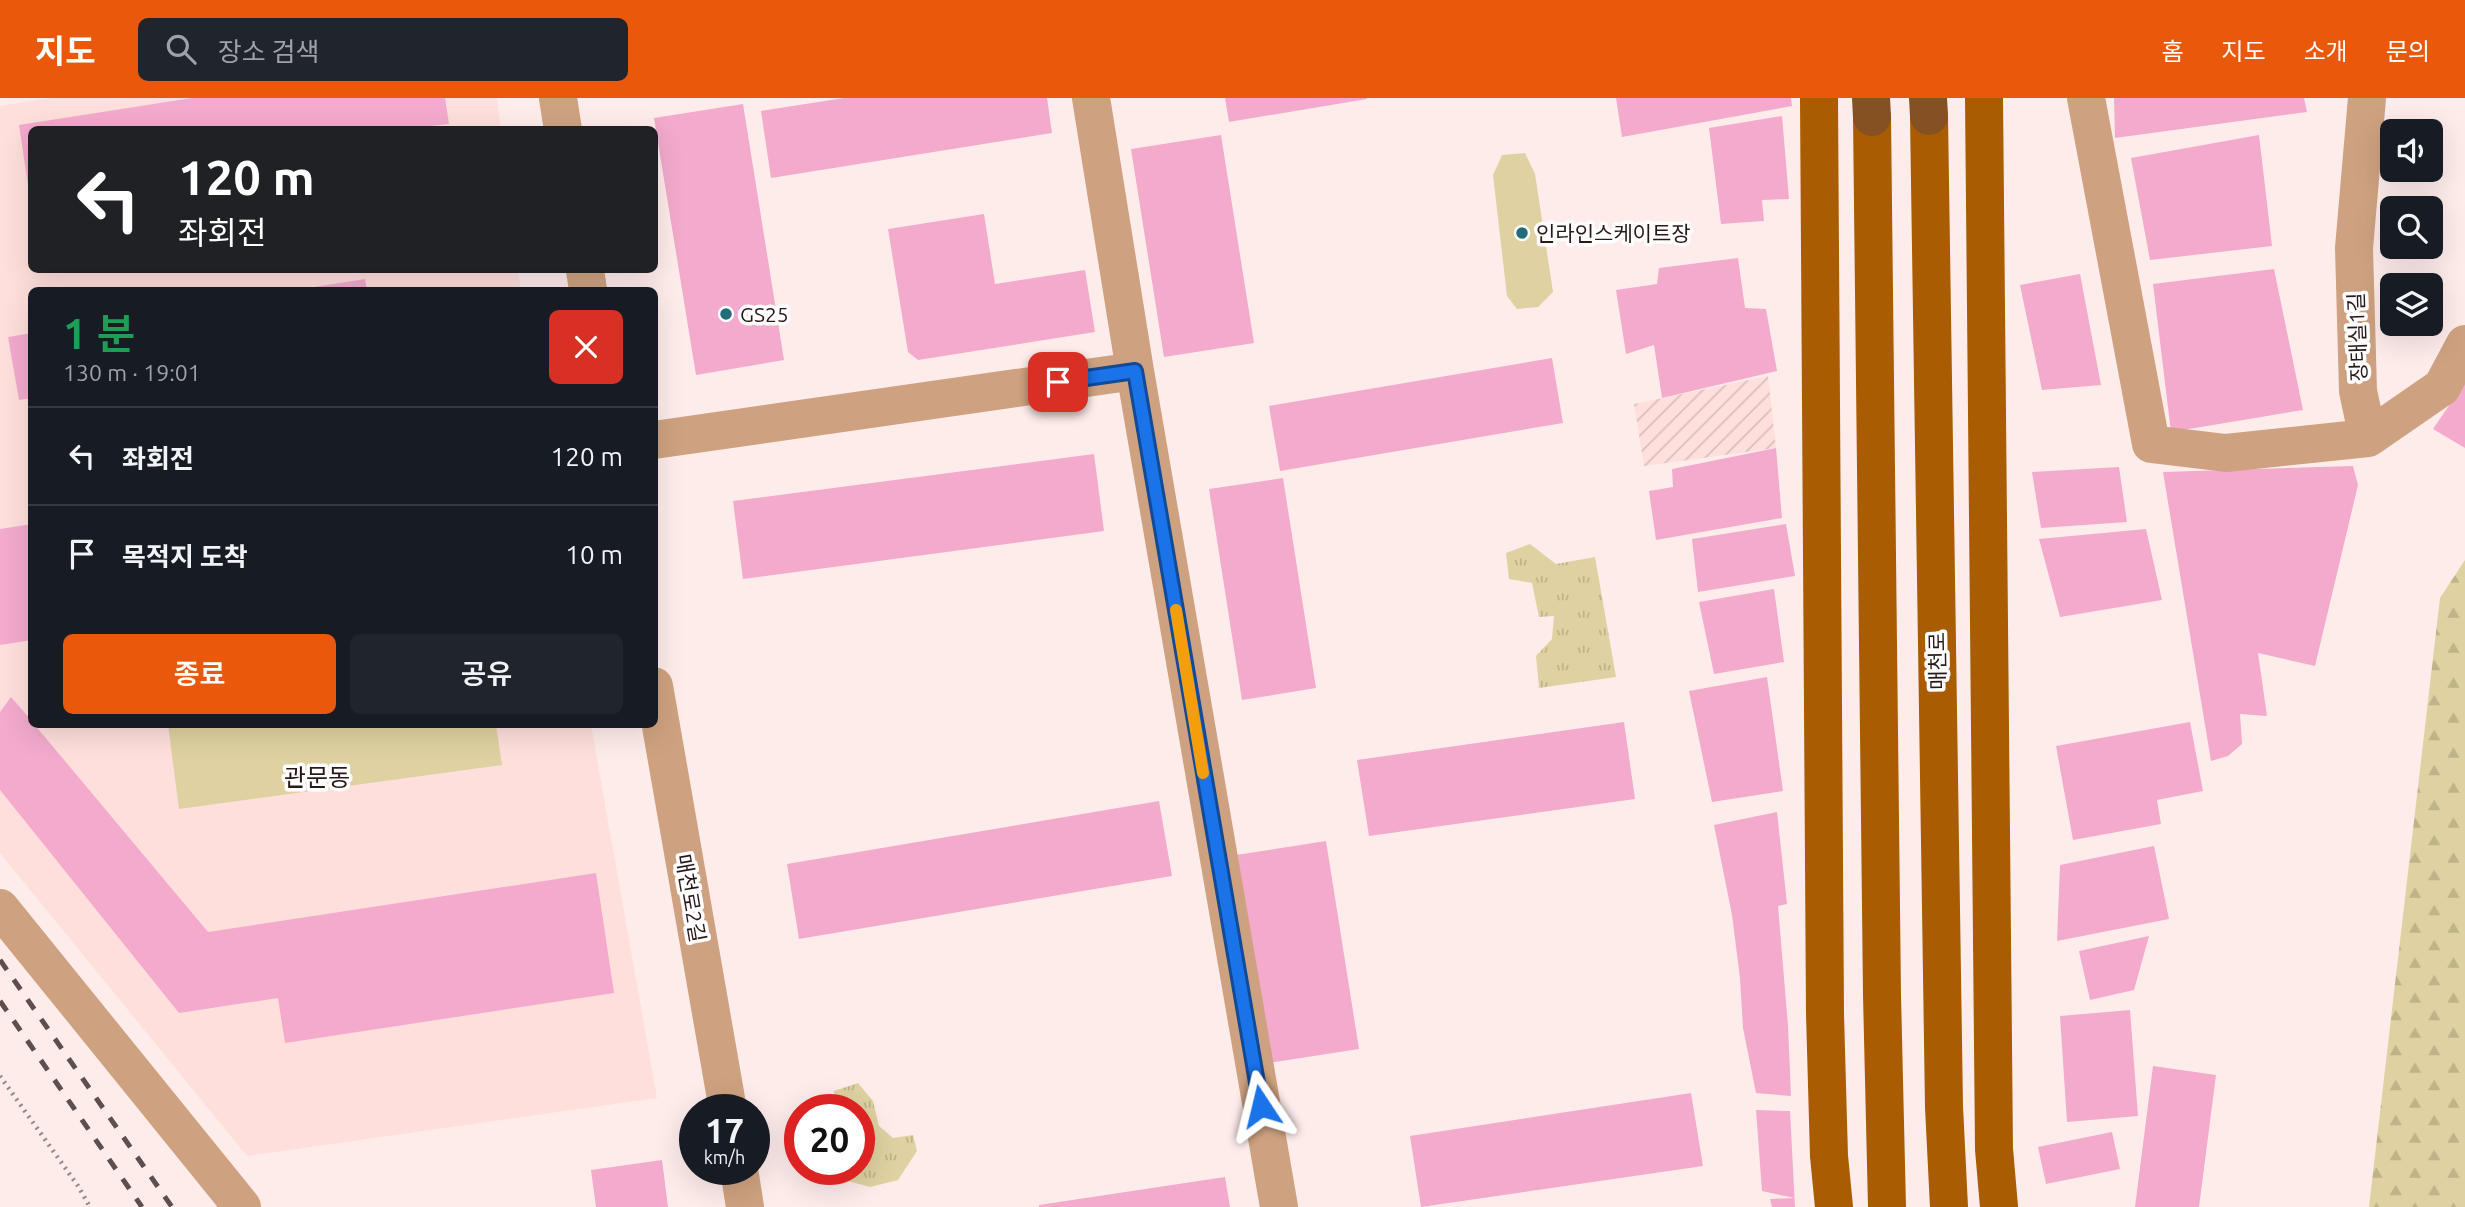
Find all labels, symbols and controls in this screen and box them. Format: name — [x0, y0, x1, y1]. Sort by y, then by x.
search box — [138, 18, 628, 81]
icon: search — [162, 30, 200, 68]
text: 지도 — [35, 32, 96, 69]
text: 장소 검색 — [218, 37, 319, 66]
text: 홈 — [2161, 38, 2183, 65]
text: 지도 — [2221, 38, 2266, 65]
text: 소개 — [2304, 38, 2348, 65]
text: 문의 — [2386, 38, 2430, 65]
map controls — [2380, 119, 2443, 336]
button: sound — [2380, 119, 2443, 182]
text: 120 m — [178, 149, 315, 204]
icon: left — [63, 154, 154, 245]
button: search — [2380, 196, 2443, 259]
text: 좌회전 — [178, 214, 266, 250]
place label: 인라인스케이트장 — [1536, 221, 1691, 245]
marker: 인라인스케이트장 — [1514, 225, 1530, 241]
button: layers — [2380, 273, 2443, 336]
street label: 장태실1길 — [2343, 292, 2371, 382]
place label: GS25 — [740, 302, 789, 326]
marker: GS25 — [718, 306, 734, 322]
text: 1 분 — [63, 310, 135, 357]
button: close — [549, 310, 623, 384]
pin — [1028, 352, 1088, 412]
text: 130 m · 19:01 — [63, 360, 201, 385]
icon: arrive — [1039, 363, 1077, 401]
icon: left — [63, 437, 101, 475]
text: 120 m — [551, 442, 623, 471]
text: 좌회전 — [122, 444, 194, 473]
icon: arrive — [63, 535, 101, 573]
text: 10 m — [565, 540, 623, 569]
text: 목적지 도착 — [122, 542, 248, 571]
street label: 매천로 — [1924, 632, 1950, 690]
button: 종료 — [63, 634, 336, 714]
button: 공유 — [350, 634, 623, 714]
district label: 관문동 — [284, 764, 350, 791]
street label: 매천로2길 — [671, 852, 711, 944]
position arrow — [1224, 1069, 1298, 1143]
speed limit sign: 20 — [784, 1094, 875, 1185]
text: 17 — [705, 1110, 744, 1150]
text: km/h — [704, 1147, 745, 1167]

